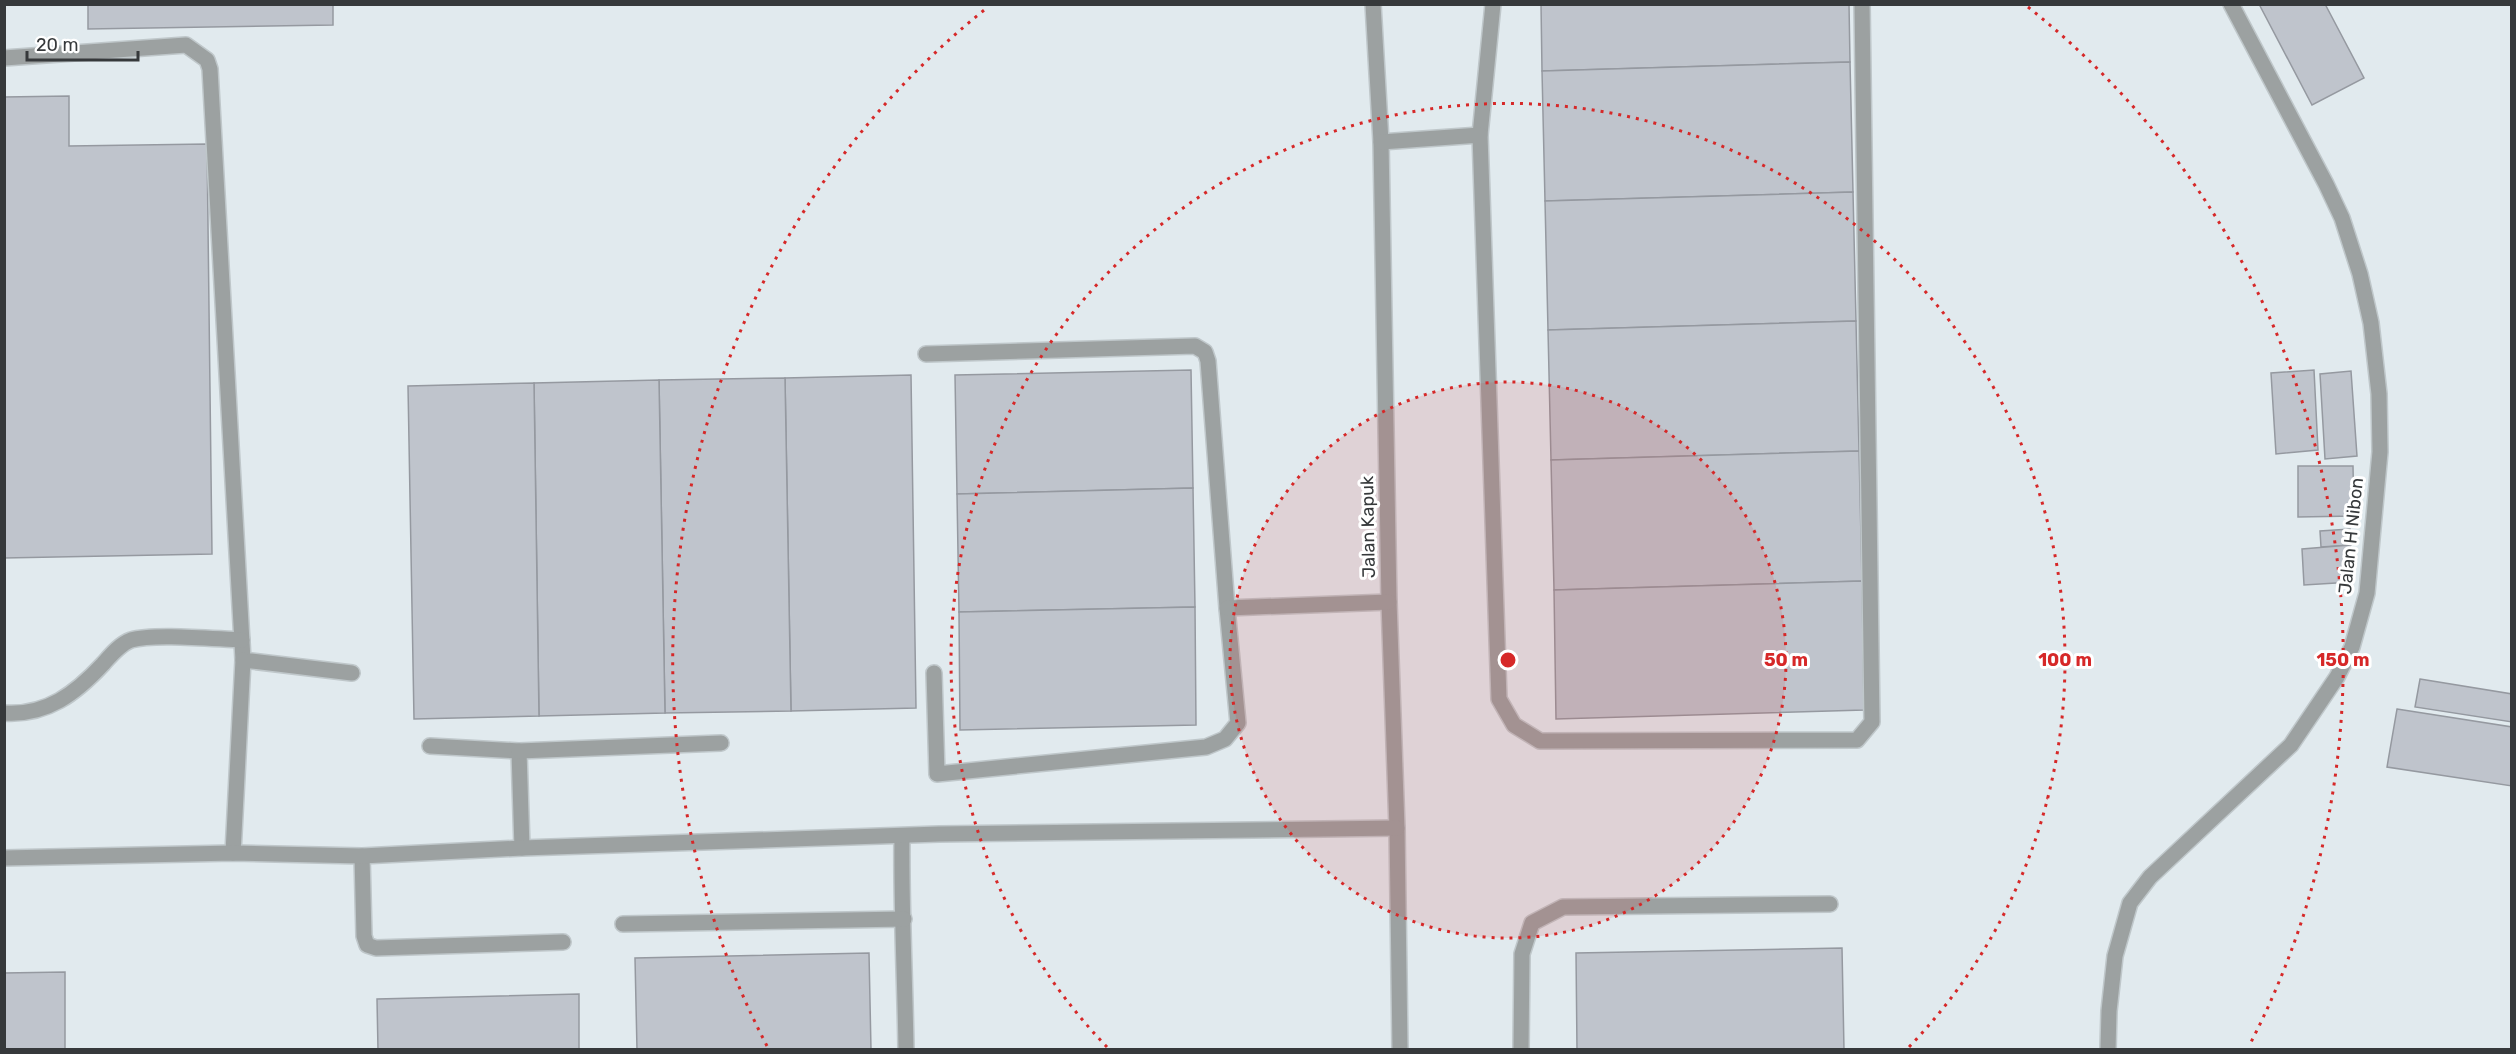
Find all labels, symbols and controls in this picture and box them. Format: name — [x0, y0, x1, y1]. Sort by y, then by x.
scale bar — [27, 24, 138, 62]
text: 20 m — [36, 34, 78, 56]
street label: Jalan Kapuk — [1356, 475, 1380, 578]
street label: Jalan H Nibon — [2334, 477, 2368, 595]
text: 50 m — [1764, 649, 1808, 671]
text: 100 m — [2038, 649, 2092, 671]
text: 150 m — [2316, 649, 2370, 671]
centre of rings — [1498, 650, 1518, 670]

